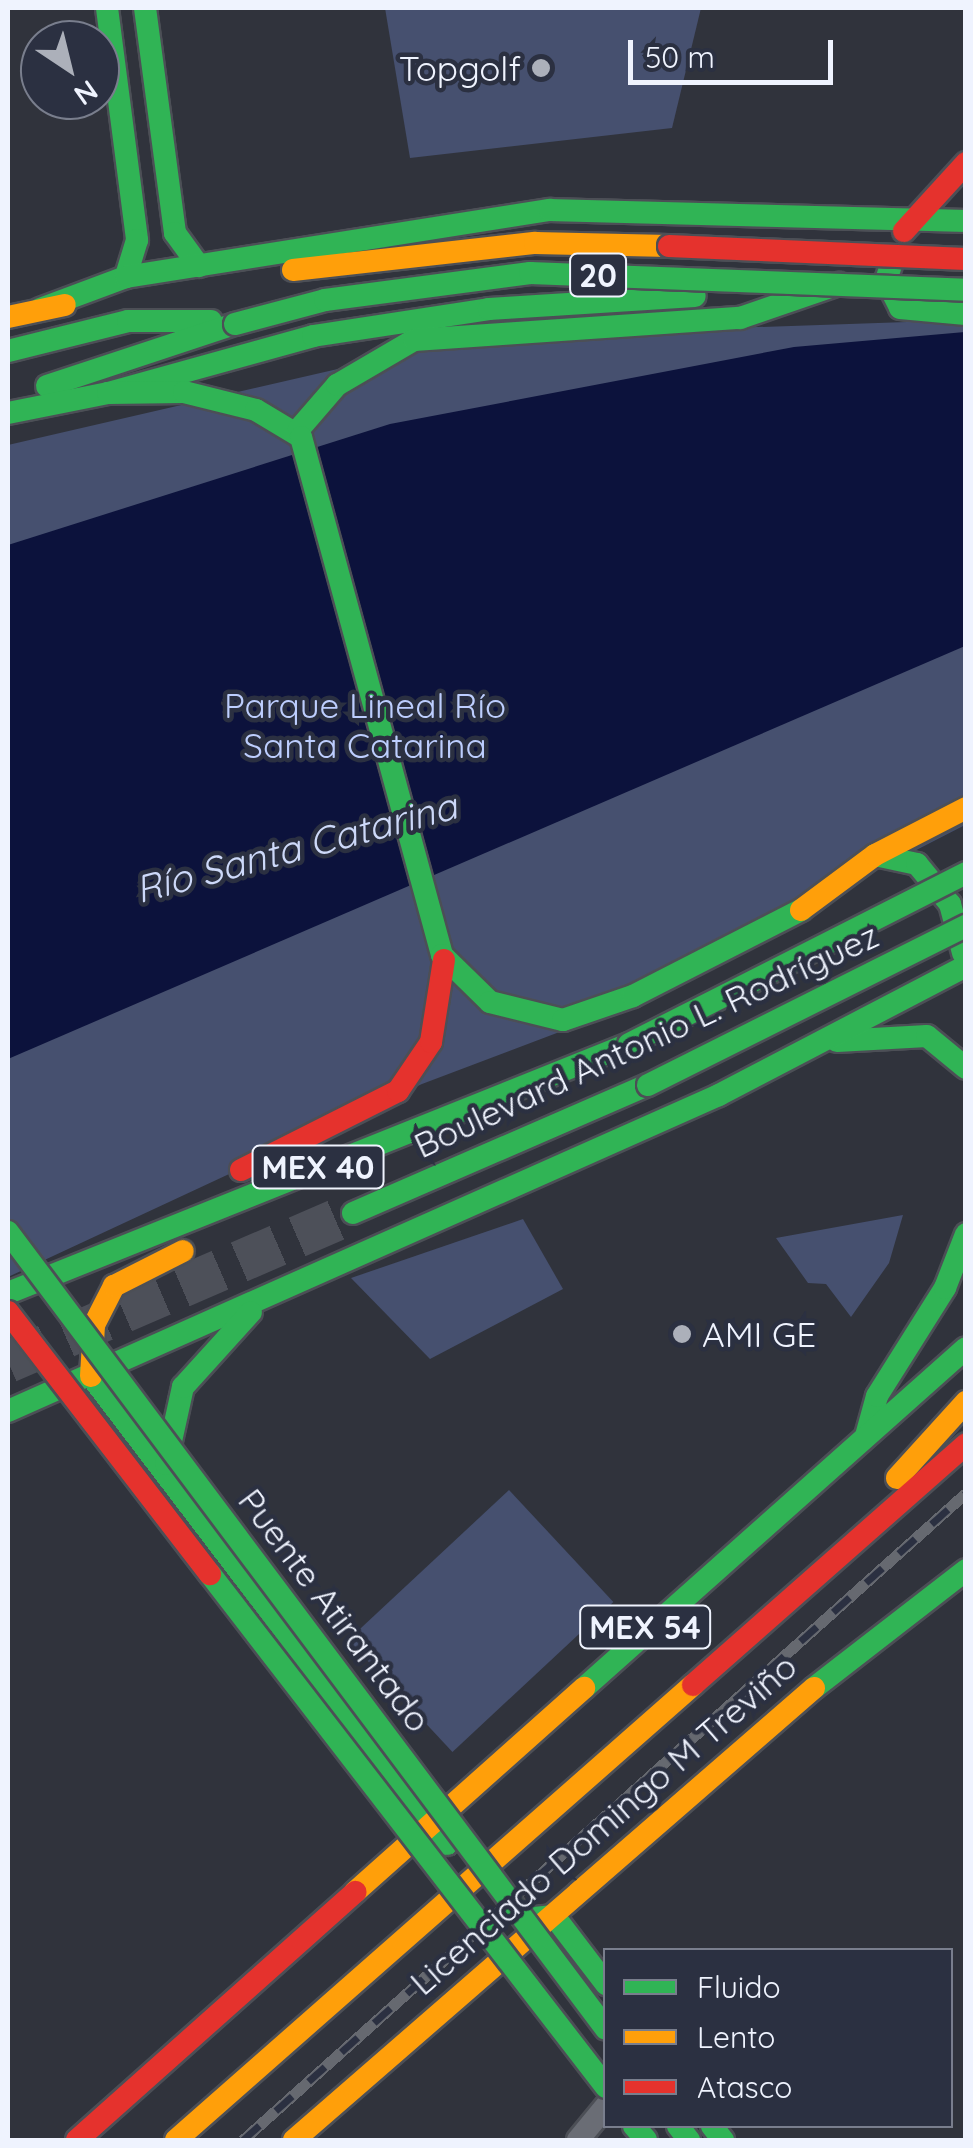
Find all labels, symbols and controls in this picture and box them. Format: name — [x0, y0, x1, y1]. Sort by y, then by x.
north arrow — [20, 20, 120, 120]
scale bar — [633, 20, 838, 82]
text: 50 m — [645, 38, 715, 76]
place label: Topgolf — [399, 47, 521, 89]
marker: Topgolf — [530, 57, 552, 79]
text: N — [68, 73, 105, 114]
road number: 20 — [568, 248, 628, 302]
park label: Parque Lineal Río Santa Catarina — [224, 684, 506, 766]
water label: Río Santa Catarina — [130, 783, 462, 913]
street label: Boulevard Antonio L. Rodríguez — [407, 914, 885, 1166]
road number: MEX 40 — [250, 1140, 386, 1194]
place label: AMI GE — [702, 1313, 816, 1355]
marker: AMI GE — [671, 1323, 693, 1345]
street label: Puente Atirantado — [230, 1480, 440, 1740]
road number: MEX 54 — [578, 1600, 712, 1654]
street label: Licenciado Domingo M Treviño — [401, 1645, 805, 2003]
legend — [603, 1948, 953, 2128]
text: Fluido — [697, 1968, 781, 2006]
text: Lento — [697, 2018, 775, 2056]
text: Atasco — [697, 2068, 792, 2106]

